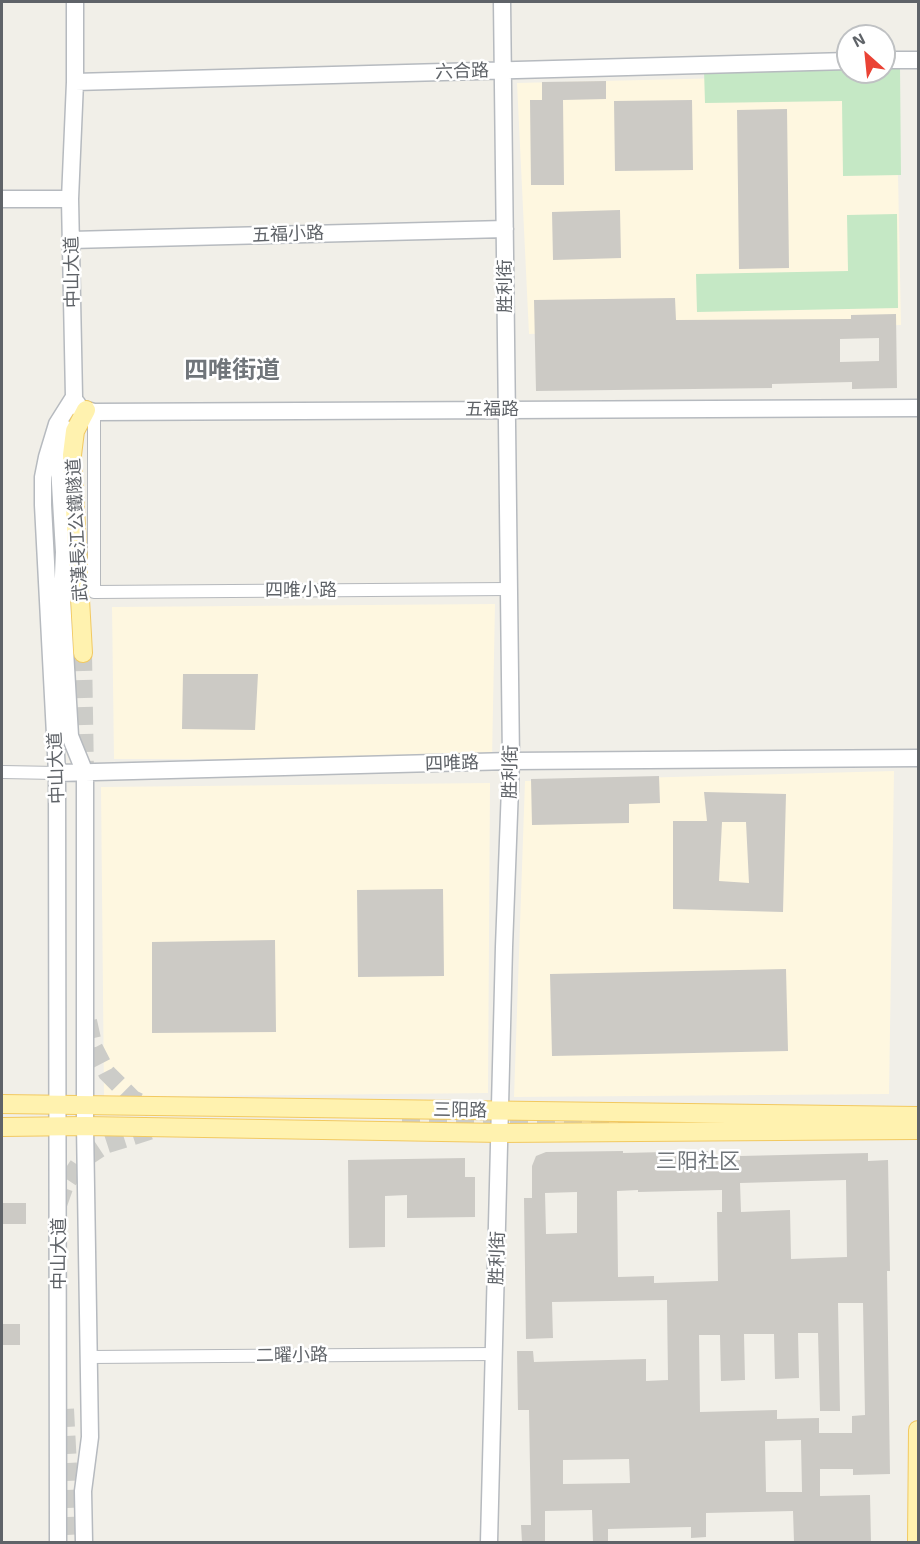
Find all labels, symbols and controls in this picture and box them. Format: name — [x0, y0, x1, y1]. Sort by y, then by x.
north arrow — [836, 24, 896, 84]
text: N — [849, 28, 868, 50]
street label: 六合路 — [435, 59, 489, 83]
street label: 五福小路 — [252, 222, 324, 246]
street label: 中山大道 — [61, 236, 83, 308]
street label: 胜利街 — [494, 259, 516, 313]
district label: 四唯街道 — [184, 356, 280, 384]
street label: 五福路 — [465, 398, 519, 420]
street label: 武漢長江公鐵隧道 — [62, 458, 92, 602]
street label: 四唯小路 — [265, 579, 337, 601]
street label: 中山大道 — [44, 732, 68, 804]
street label: 胜利街 — [499, 745, 521, 799]
street label: 四唯路 — [425, 751, 479, 775]
street label: 三阳路 — [433, 1099, 487, 1121]
district label: 三阳社区 — [656, 1148, 740, 1174]
street label: 中山大道 — [48, 1218, 70, 1290]
street label: 胜利街 — [485, 1231, 509, 1285]
street label: 二曜小路 — [256, 1344, 328, 1366]

